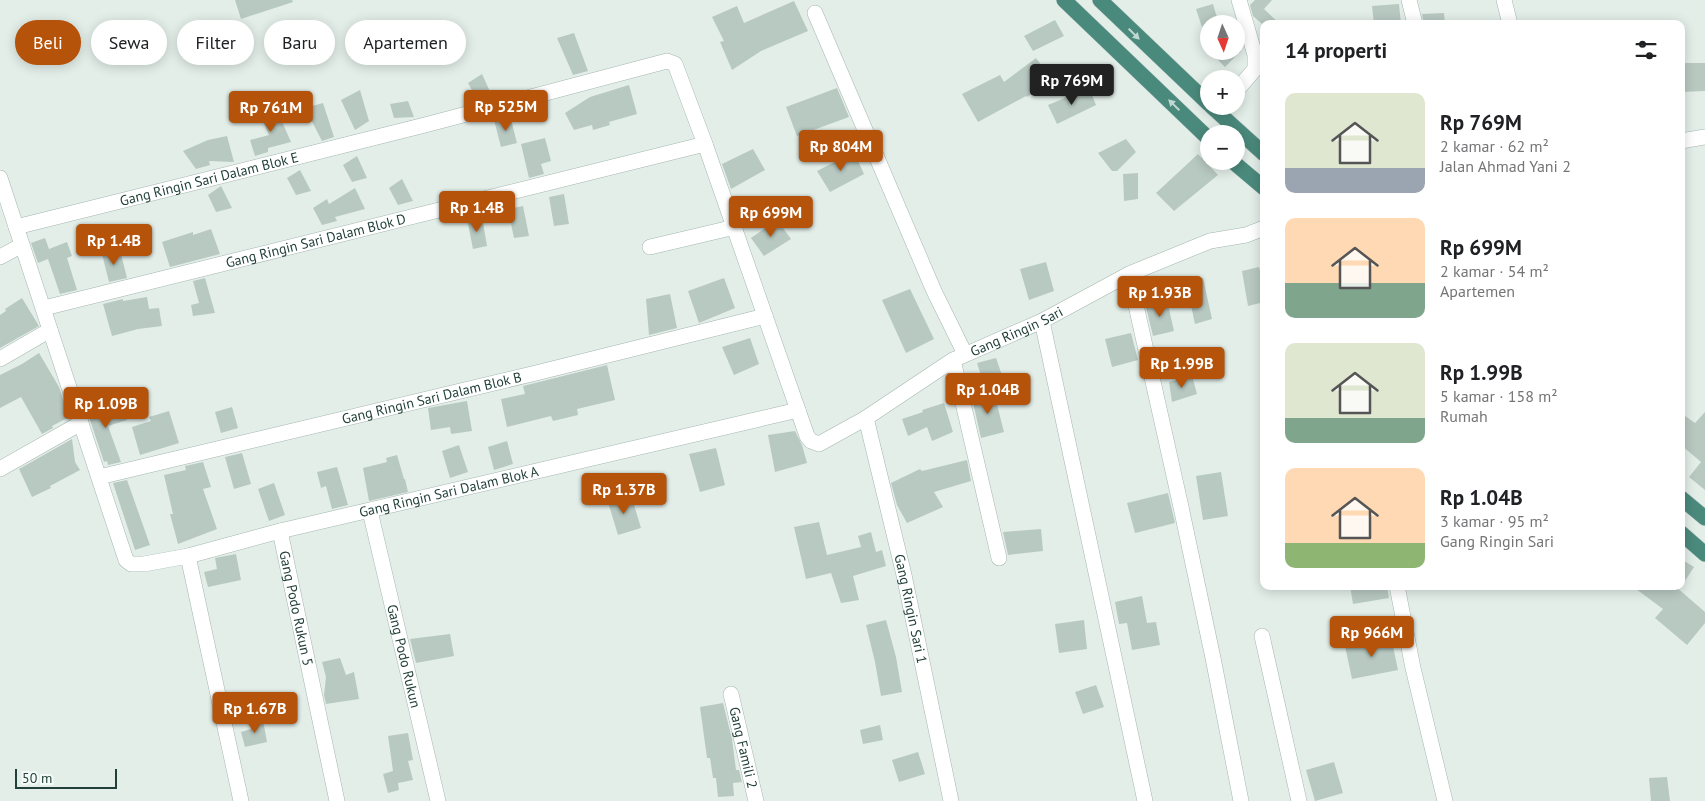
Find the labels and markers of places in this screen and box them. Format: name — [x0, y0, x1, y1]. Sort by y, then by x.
pin: Rp 769M — [1026, 64, 1118, 106]
pin: Rp 761M — [225, 90, 317, 133]
pin: Rp 525M — [460, 90, 552, 132]
pin: Rp 804M — [795, 130, 887, 172]
pin: Rp 1.4B — [431, 190, 523, 233]
pin: Rp 699M — [725, 196, 817, 238]
pin: Rp 1.4B — [68, 224, 160, 266]
pin: Rp 1.93B — [1108, 276, 1212, 318]
pin: Rp 1.99B — [1130, 346, 1234, 389]
pin: Rp 1.04B — [936, 372, 1040, 415]
pin: Rp 1.09B — [54, 386, 158, 429]
pin: Rp 1.37B — [572, 472, 676, 515]
pin: Rp 966M — [1326, 616, 1418, 658]
pin: Rp 1.67B — [203, 692, 307, 734]

